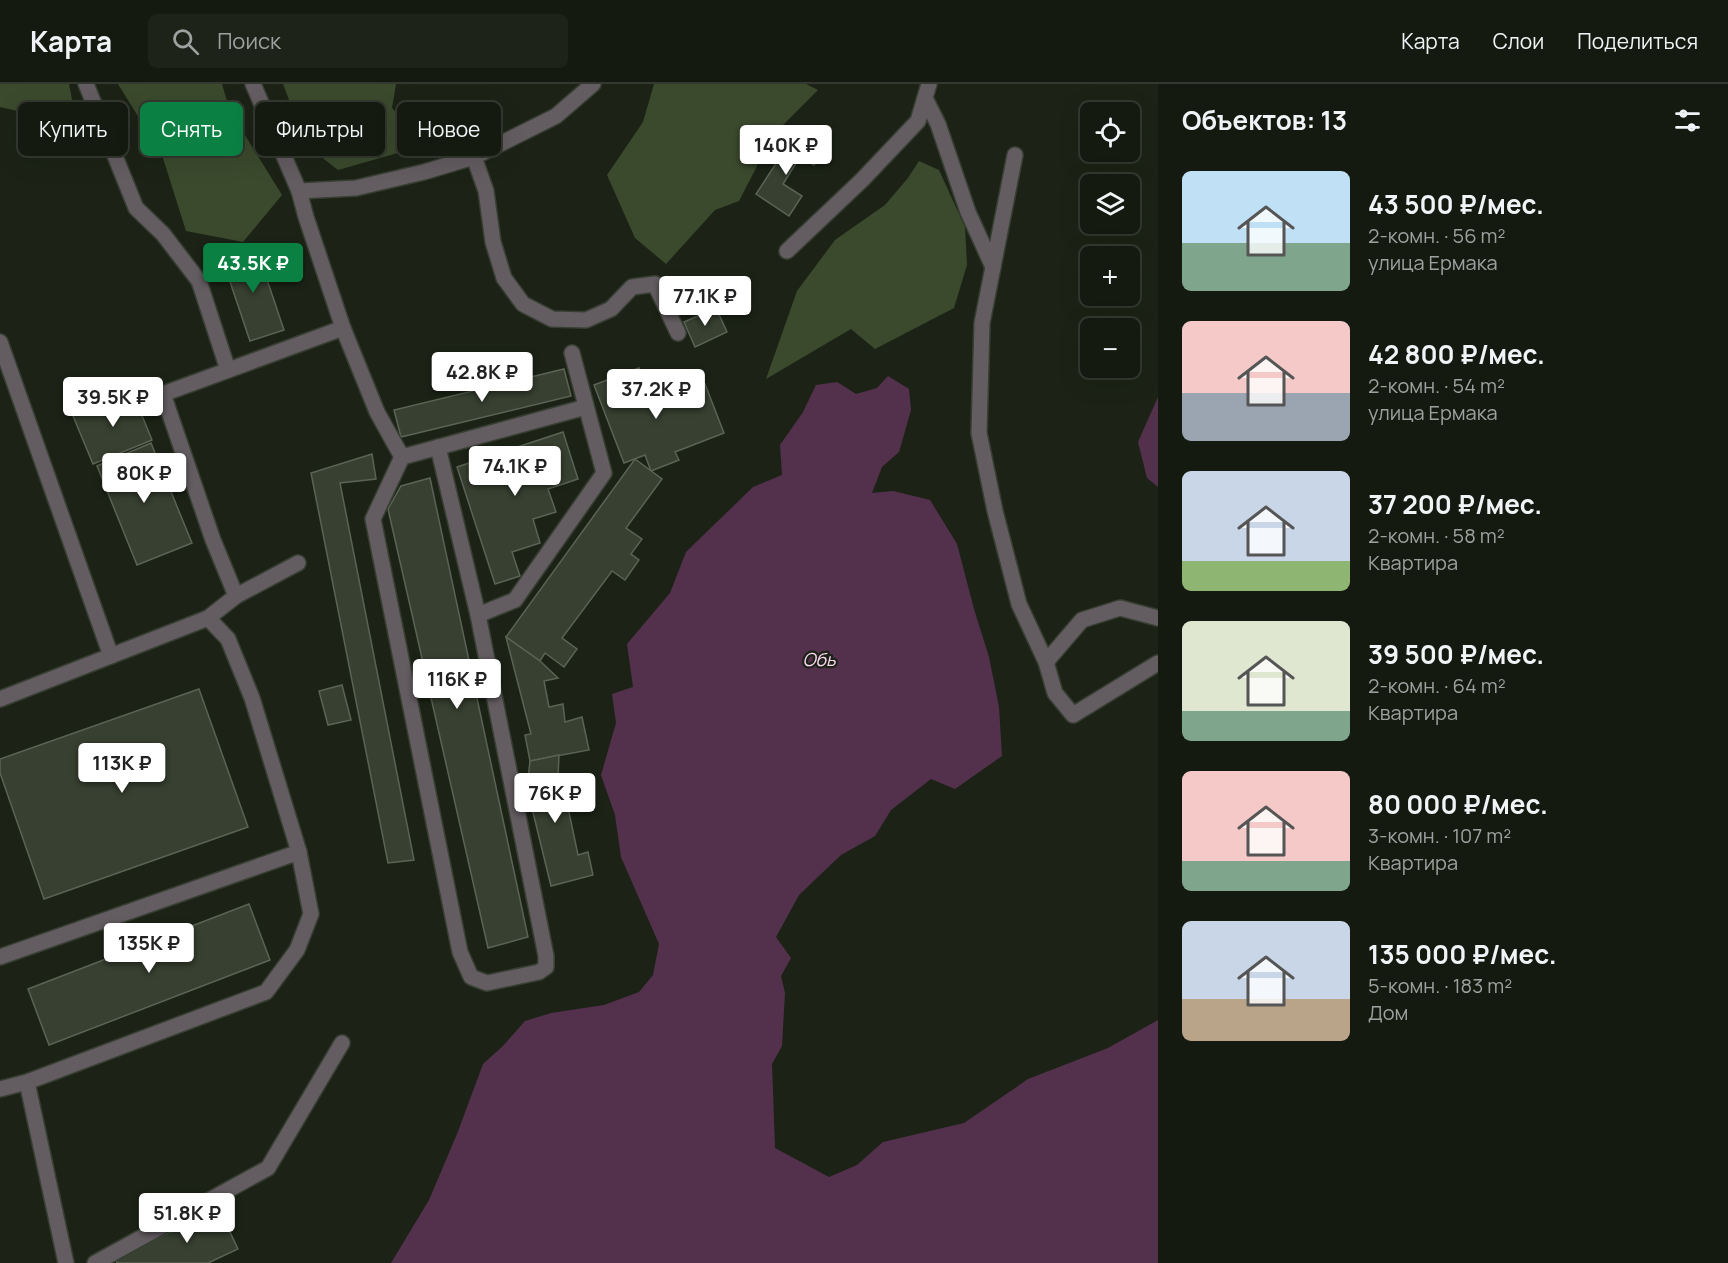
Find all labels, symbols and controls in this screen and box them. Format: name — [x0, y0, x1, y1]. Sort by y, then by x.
search box — [148, 14, 568, 68]
text: Карта — [30, 22, 112, 60]
icon: search — [169, 25, 202, 58]
text: Поиск — [217, 26, 281, 56]
text: Карта — [1401, 27, 1460, 55]
text: Слои — [1493, 27, 1544, 55]
text: Поделиться — [1577, 27, 1698, 55]
chip: Купить — [18, 102, 128, 156]
chip: Снять — [140, 102, 243, 156]
chip: Фильтры — [255, 102, 385, 156]
chip: Новое — [397, 102, 501, 156]
map controls — [1080, 102, 1140, 378]
button: locate — [1080, 102, 1140, 162]
text: Объектов: 13 — [1182, 102, 1347, 138]
icon: filters — [1671, 104, 1704, 137]
pin: 140K ₽ — [737, 125, 835, 176]
text: 140K ₽ — [754, 131, 818, 158]
button: layers — [1080, 174, 1140, 234]
text: 43 500 ₽/мес. — [1368, 186, 1544, 222]
icon: home — [1230, 195, 1302, 267]
text: 2-комн. · 56 m² — [1368, 222, 1506, 249]
pin: 43.5K ₽ — [198, 243, 308, 294]
button: + — [1080, 246, 1140, 306]
text: 43.5K ₽ — [217, 249, 289, 276]
text: улица Ермака — [1368, 249, 1498, 276]
pin: 77.1K ₽ — [650, 276, 760, 327]
text: 77.1K ₽ — [673, 282, 737, 309]
button: − — [1080, 318, 1140, 378]
text: 42 800 ₽/мес. — [1368, 336, 1545, 372]
icon: home — [1230, 345, 1302, 417]
pin: 42.8K ₽ — [427, 352, 537, 403]
text: 42.8K ₽ — [446, 358, 518, 385]
pin: 37.2K ₽ — [601, 369, 711, 420]
text: 2-комн. · 54 m² — [1368, 372, 1505, 399]
text: 37.2K ₽ — [621, 375, 691, 402]
pin: 39.5K ₽ — [58, 377, 168, 428]
text: 39.5K ₽ — [77, 383, 149, 410]
text: улица Ермака — [1368, 399, 1498, 426]
pin: 74.1K ₽ — [460, 446, 570, 497]
text: 74.1K ₽ — [483, 452, 547, 479]
pin: 80K ₽ — [102, 453, 186, 504]
text: 80K ₽ — [116, 459, 172, 486]
text: 37 200 ₽/мес. — [1368, 486, 1542, 522]
icon: home — [1230, 495, 1302, 567]
text: 2-комн. · 58 m² — [1368, 522, 1505, 549]
text: Квартира — [1368, 549, 1458, 576]
text: 39 500 ₽/мес. — [1368, 636, 1544, 672]
icon: home — [1230, 645, 1302, 717]
water label: Обь — [802, 647, 836, 671]
pin: 116K ₽ — [408, 659, 506, 710]
text: 116K ₽ — [427, 665, 487, 692]
text: 2-комн. · 64 m² — [1368, 672, 1506, 699]
text: Квартира — [1368, 699, 1458, 726]
pin: 113K ₽ — [73, 743, 171, 794]
text: 113K ₽ — [92, 749, 152, 776]
pin: 76K ₽ — [513, 773, 597, 824]
text: 76K ₽ — [528, 779, 582, 806]
text: 80 000 ₽/мес. — [1368, 786, 1548, 822]
icon: home — [1230, 795, 1302, 867]
text: 3-комн. · 107 m² — [1368, 822, 1511, 849]
text: Квартира — [1368, 849, 1458, 876]
pin: 135K ₽ — [100, 923, 198, 974]
text: 135K ₽ — [118, 929, 180, 956]
text: 135 000 ₽/мес. — [1368, 936, 1557, 972]
icon: home — [1230, 945, 1302, 1017]
text: 5-комн. · 183 m² — [1368, 972, 1512, 999]
text: Дом — [1368, 999, 1408, 1026]
pin: 51.8K ₽ — [132, 1193, 242, 1244]
text: 51.8K ₽ — [153, 1199, 221, 1226]

